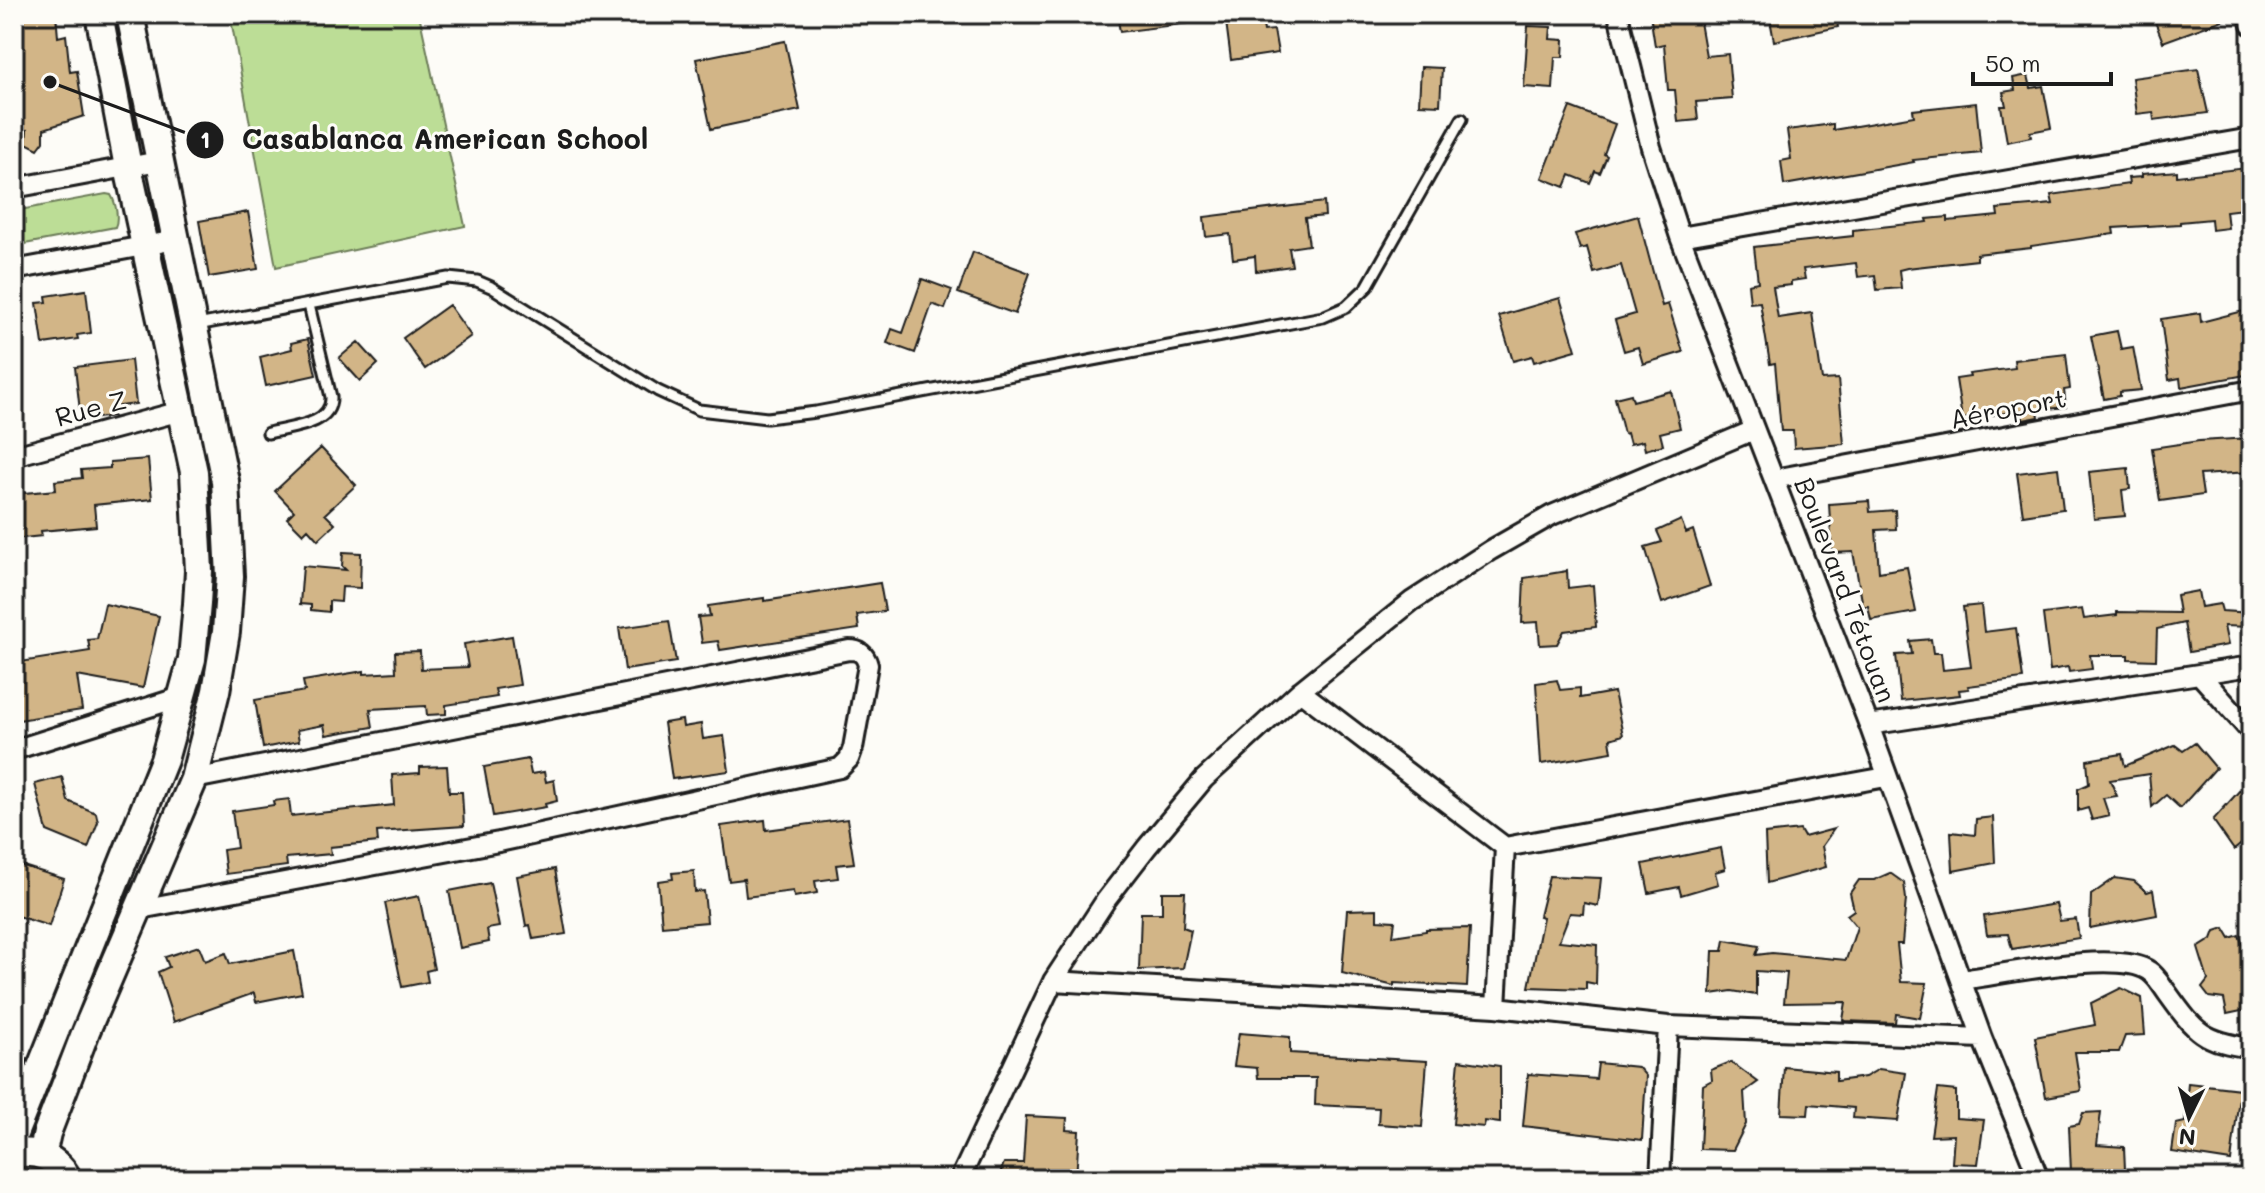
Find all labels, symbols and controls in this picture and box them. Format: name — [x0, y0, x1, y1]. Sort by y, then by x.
scale bar — [1973, 36, 2111, 86]
text: 50 m — [1985, 47, 2041, 78]
callout: Casablanca American School — [185, 114, 664, 166]
text: Casablanca American School — [242, 120, 648, 156]
text: 1 — [200, 123, 210, 154]
street label: Aéroport — [1947, 380, 2069, 436]
street label: Rue Z — [51, 382, 130, 434]
street label: Boulevard Tétouan — [1787, 472, 1905, 707]
north arrow — [2149, 1077, 2229, 1157]
text: N — [2178, 1122, 2197, 1153]

